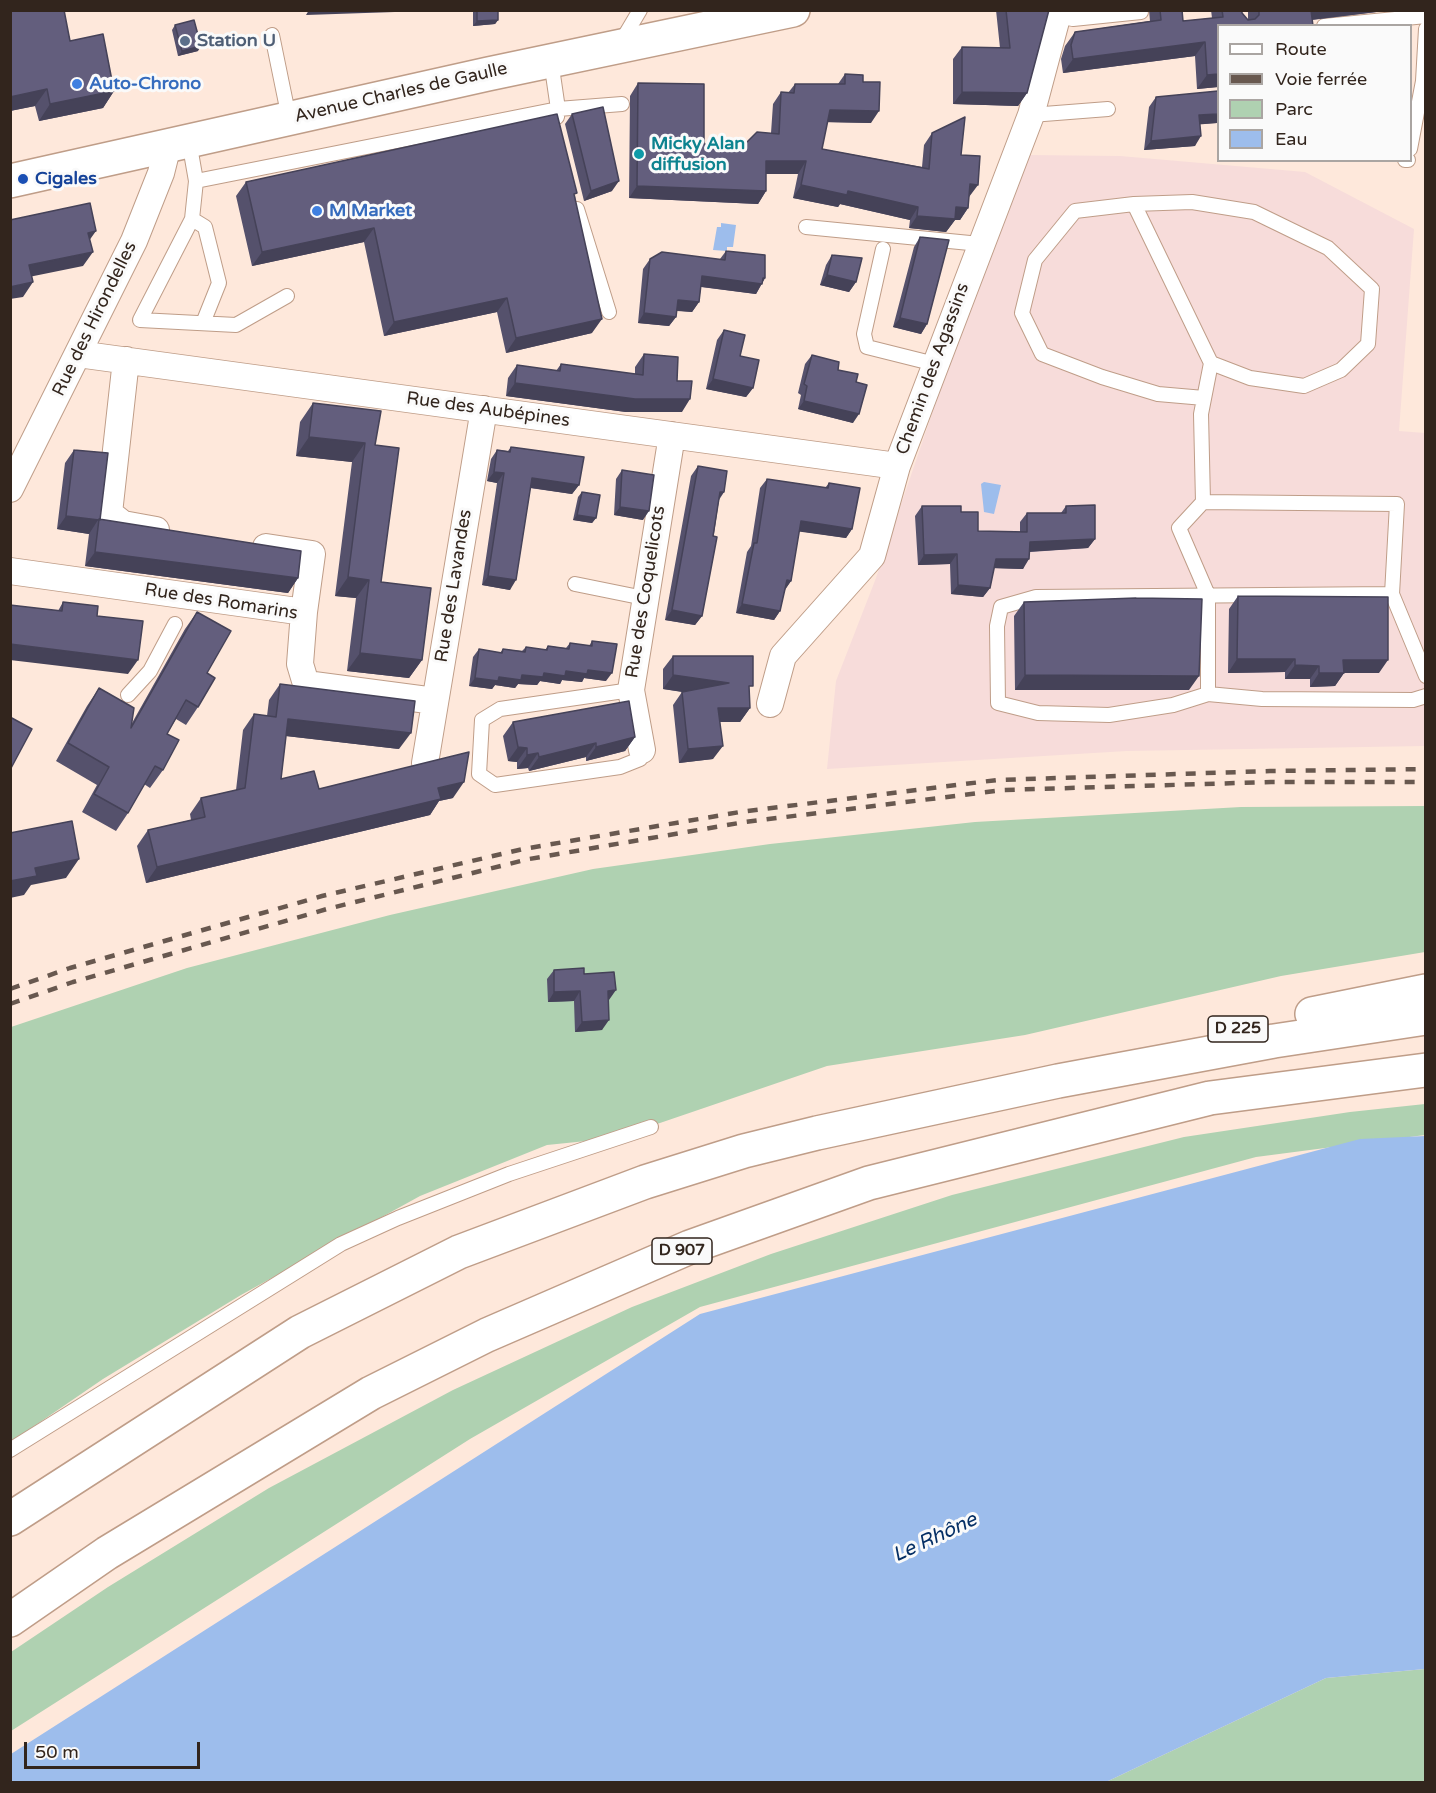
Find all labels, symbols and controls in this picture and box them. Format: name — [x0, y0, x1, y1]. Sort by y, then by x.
legend — [1217, 24, 1412, 162]
place label: Station U — [197, 30, 276, 52]
marker: Station U — [178, 34, 192, 48]
text: Route — [1275, 38, 1327, 60]
street label: Avenue Charles de Gaulle — [293, 58, 509, 128]
text: Voie ferrée — [1275, 68, 1367, 90]
place label: Auto-Chrono — [89, 73, 201, 95]
marker: Auto-Chrono — [70, 77, 84, 91]
text: Parc — [1275, 98, 1313, 120]
text: Eau — [1275, 128, 1307, 150]
place label: Micky Alan diffusion — [651, 133, 745, 176]
marker: Micky Alan diffusion — [632, 147, 646, 161]
place label: Cigales — [35, 168, 97, 190]
marker: Cigales — [16, 172, 30, 186]
place label: M Market — [329, 200, 412, 222]
marker: M Market — [310, 204, 324, 218]
street label: Rue des Hirondelles — [48, 238, 142, 400]
street label: Chemin des Agassins — [892, 280, 974, 458]
street label: Rue des Aubépines — [405, 388, 571, 432]
street label: Rue des Coquelicots — [622, 504, 670, 680]
street label: Rue des Lavandes — [431, 508, 477, 664]
street label: Rue des Romarins — [143, 579, 299, 625]
road number: D 225 — [1208, 1016, 1268, 1042]
road number: D 907 — [652, 1238, 712, 1264]
water label: Le Rhône — [889, 1508, 981, 1568]
scale bar — [27, 1730, 202, 1768]
text: 50 m — [35, 1741, 79, 1763]

